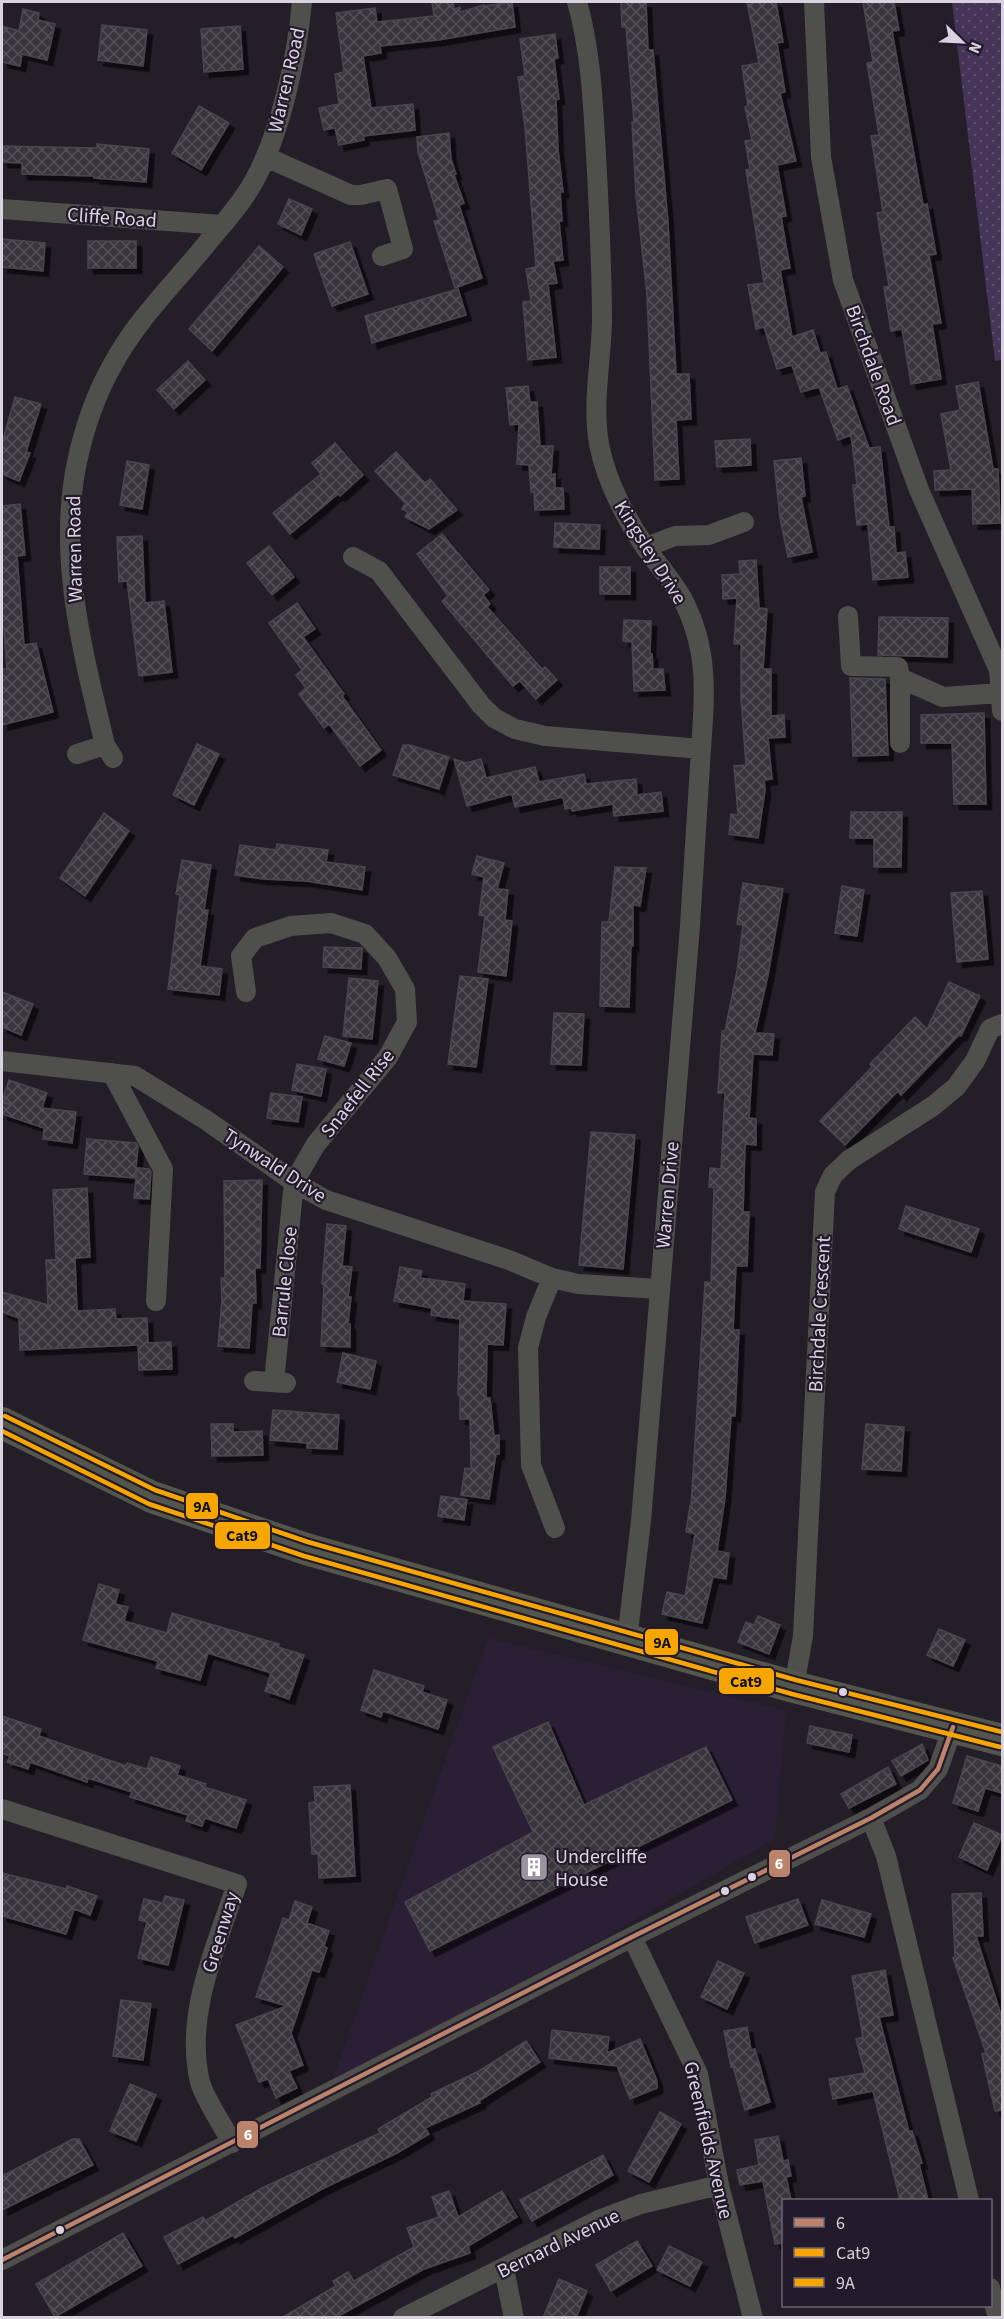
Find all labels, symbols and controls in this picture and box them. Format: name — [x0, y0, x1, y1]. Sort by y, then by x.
north arrow — [932, 12, 992, 72]
street label: Warren Road — [261, 25, 313, 135]
text: N — [963, 38, 987, 57]
street label: Cliffe Road — [66, 201, 158, 235]
street label: Birchdale Road — [838, 301, 908, 430]
street label: Warren Road — [60, 495, 90, 603]
street label: Kingsley Drive — [607, 495, 693, 610]
street label: Snaefell Rise — [314, 1043, 401, 1144]
street label: Tynwald Drive — [217, 1122, 332, 1210]
street label: Warren Drive — [649, 1140, 687, 1250]
street label: Barrule Close — [265, 1225, 305, 1339]
street label: Birchdale Crescent — [802, 1235, 838, 1393]
line badge: 9A — [185, 1492, 219, 1520]
text: 9A — [193, 1496, 212, 1518]
line badge: Cat9 — [214, 1521, 271, 1550]
text: Cat9 — [226, 1525, 258, 1547]
line badge: 9A — [644, 1628, 679, 1656]
text: 9A — [653, 1632, 672, 1654]
line badge: Cat9 — [718, 1667, 775, 1695]
text: Cat9 — [730, 1671, 762, 1693]
unlabelled marker — [837, 1686, 849, 1698]
place label: Undercliffe House — [555, 1843, 647, 1894]
line badge: 6 — [768, 1849, 791, 1878]
building icon: Undercliffe House — [518, 1851, 550, 1883]
text: 6 — [775, 1853, 783, 1875]
unlabelled marker — [746, 1871, 758, 1883]
unlabelled marker — [719, 1885, 731, 1897]
street label: Greenway — [195, 1888, 247, 1976]
street label: Greenfields Avenue — [676, 2059, 740, 2222]
line badge: 6 — [236, 2120, 259, 2149]
text: 6 — [244, 2124, 252, 2146]
legend — [782, 2199, 992, 2307]
street label: Bernard Avenue — [492, 2202, 624, 2286]
text: 6 — [836, 2211, 845, 2236]
unlabelled marker — [54, 2224, 66, 2236]
text: Cat9 — [836, 2241, 870, 2266]
text: 9A — [836, 2271, 855, 2296]

